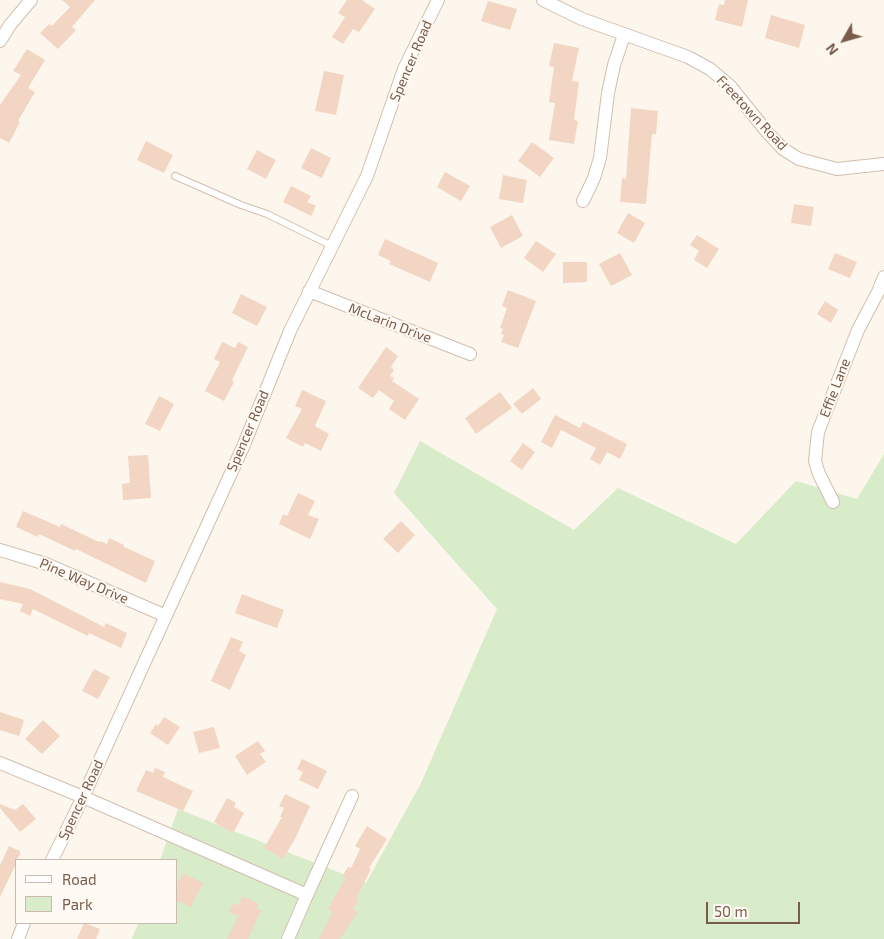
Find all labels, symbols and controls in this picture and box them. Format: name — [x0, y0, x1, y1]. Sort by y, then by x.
north arrow — [819, 15, 869, 65]
street label: Spencer Road — [386, 18, 436, 104]
text: N — [822, 40, 842, 59]
street label: Freetown Road — [713, 72, 791, 154]
street label: McLarin Drive — [346, 299, 434, 347]
street label: Effie Lane — [816, 356, 854, 420]
street label: Spencer Road — [223, 388, 273, 474]
street label: Pine Way Drive — [37, 555, 131, 607]
street label: Spencer Road — [55, 757, 107, 843]
legend — [15, 859, 178, 924]
text: Road — [62, 870, 97, 888]
scale bar — [709, 892, 803, 924]
text: Park — [62, 895, 93, 913]
text: 50 m — [714, 902, 748, 920]

